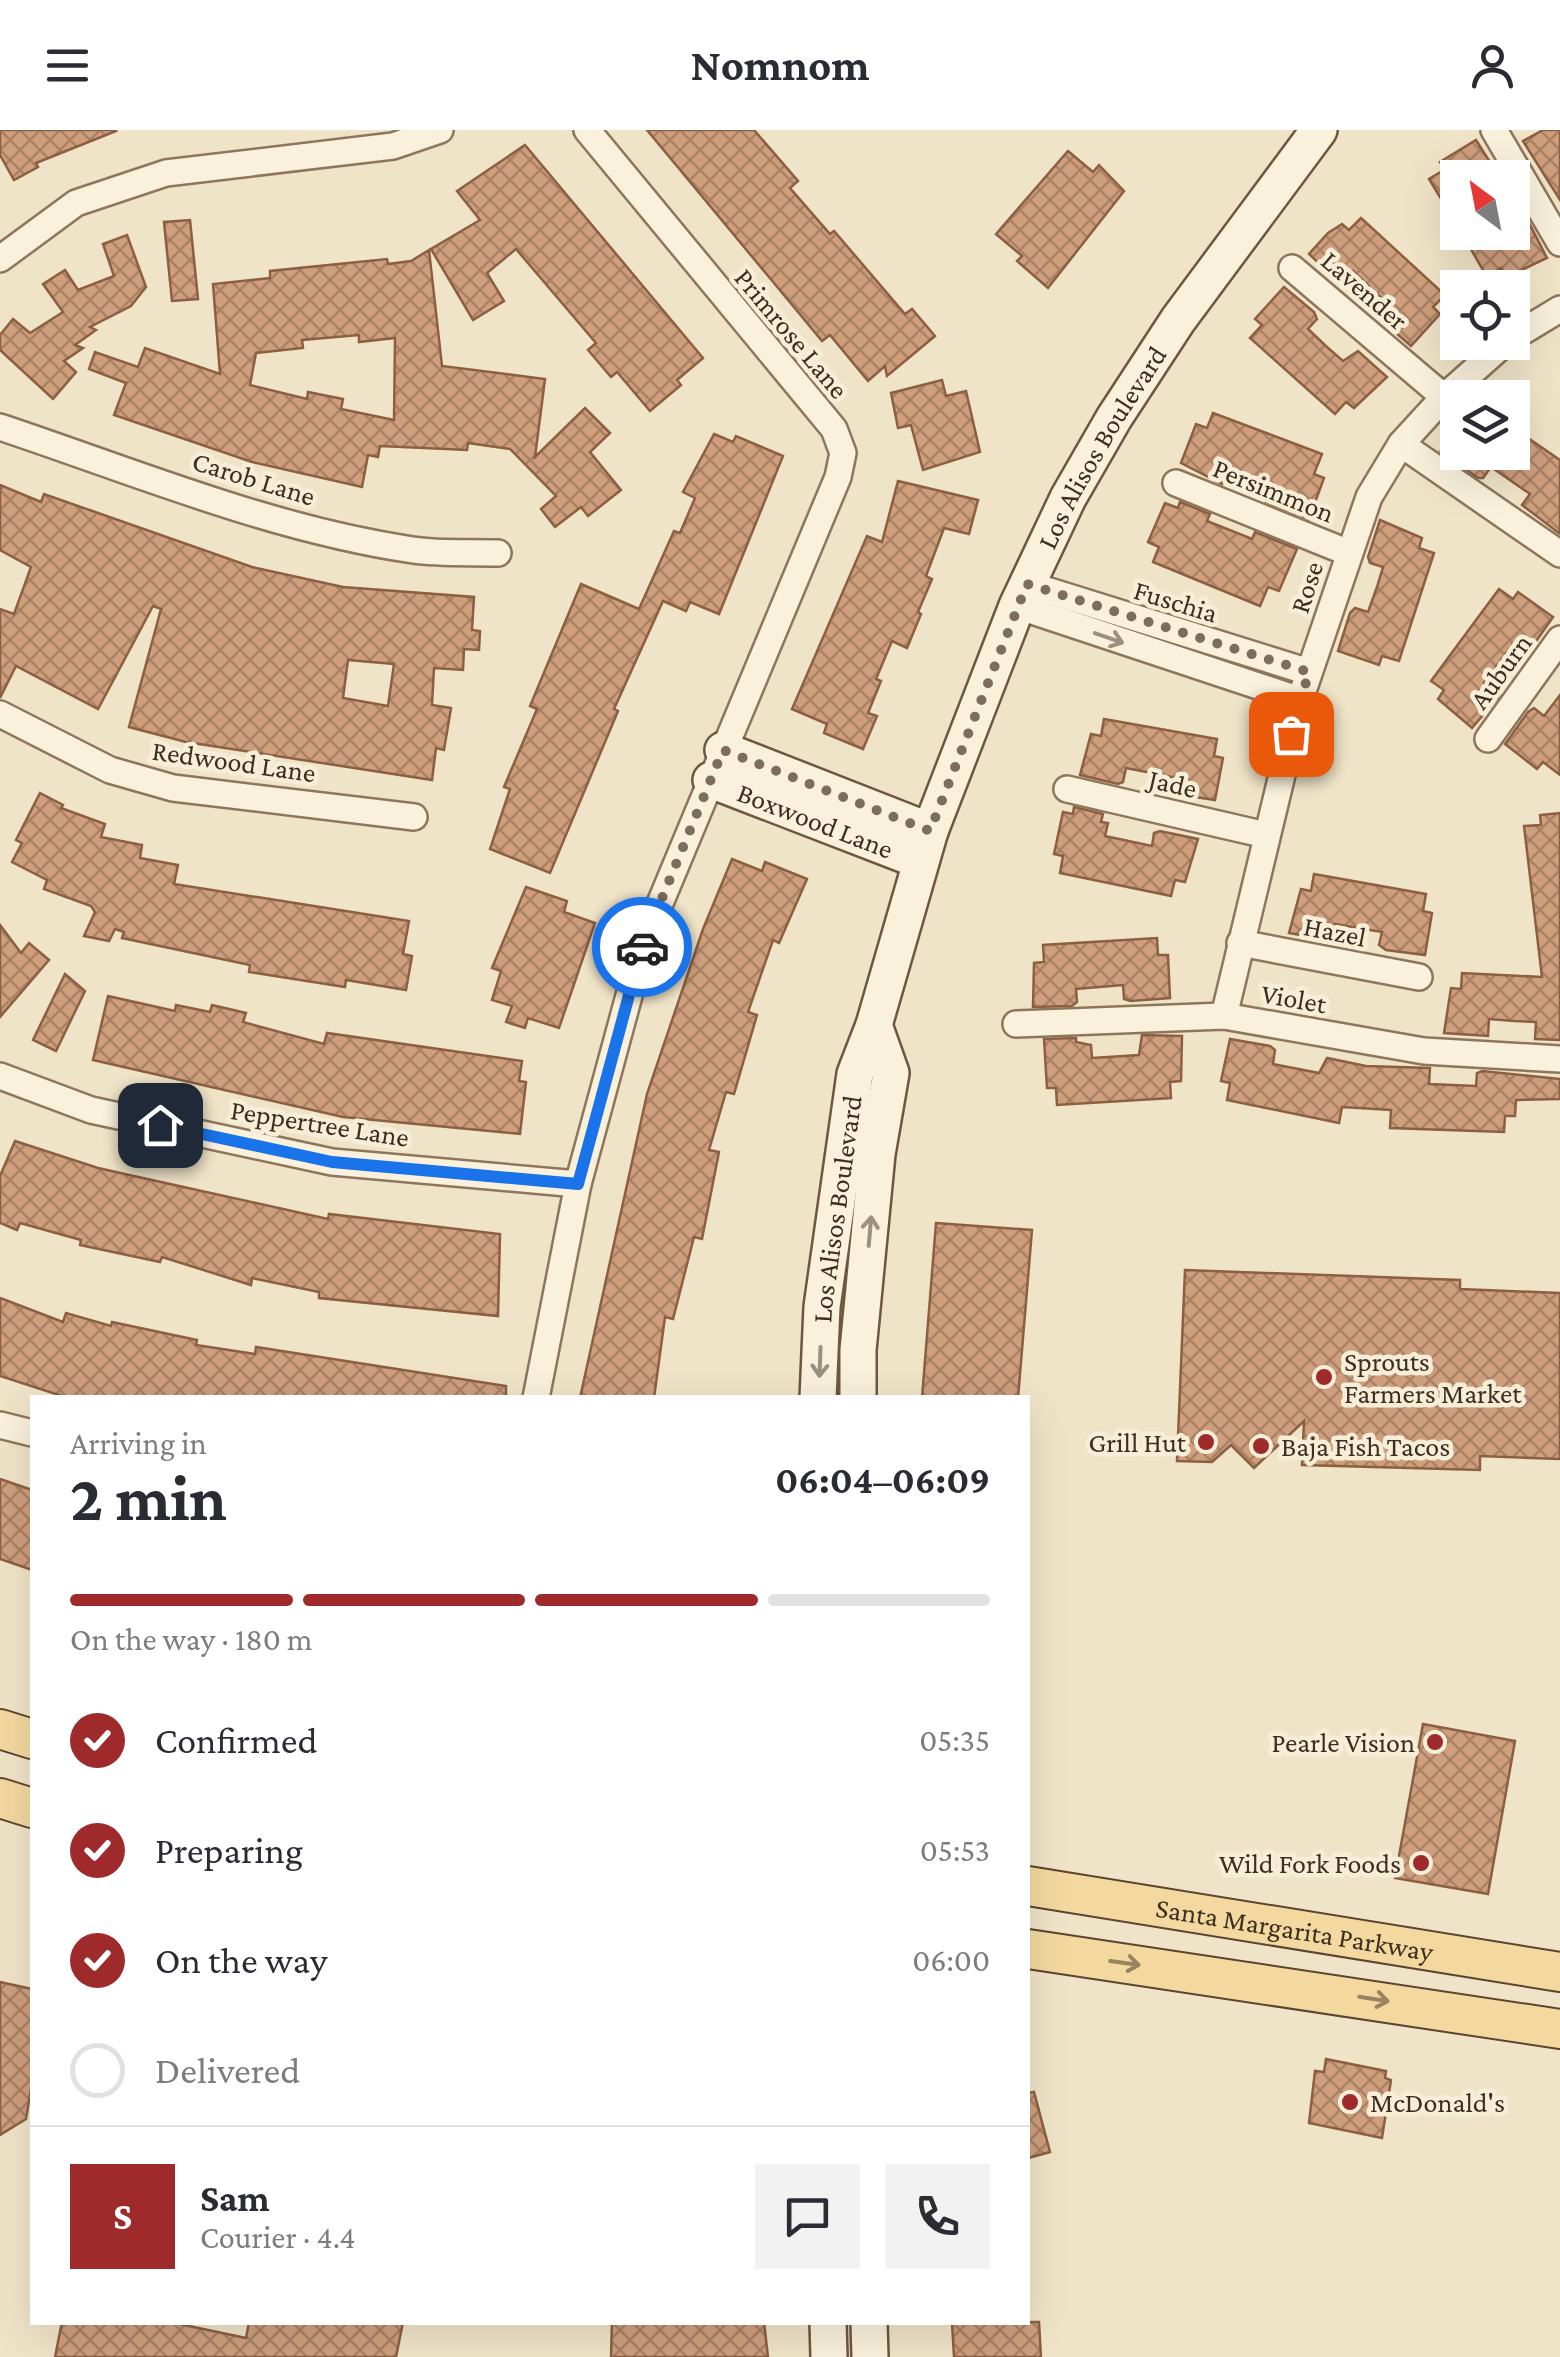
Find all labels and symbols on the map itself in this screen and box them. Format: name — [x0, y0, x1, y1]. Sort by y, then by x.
north arrow — [1440, 160, 1530, 250]
street label: Lavender — [1315, 245, 1414, 336]
street label: Primrose Lane — [728, 262, 855, 405]
street label: Los Alisos Boulevard — [1031, 340, 1173, 554]
street label: Carob Lane — [189, 445, 319, 512]
street label: Persimmon — [1209, 452, 1339, 529]
street label: Rose — [1284, 557, 1329, 617]
street label: Fuschia — [1130, 574, 1222, 629]
street label: Auburn — [1463, 628, 1538, 715]
one-way arrow — [1093, 630, 1124, 648]
pin — [1249, 692, 1334, 777]
street label: Redwood Lane — [150, 735, 318, 788]
street label: Jade — [1143, 762, 1200, 804]
street label: Boxwood Lane — [733, 777, 897, 865]
courier — [592, 897, 692, 997]
street label: Hazel — [1301, 910, 1369, 953]
street label: Violet — [1259, 978, 1330, 1020]
pin — [118, 1083, 203, 1168]
street label: Los Alisos Boulevard — [806, 1093, 868, 1323]
street label: Peppertree Lane — [229, 1094, 411, 1153]
one-way arrow — [860, 1215, 879, 1247]
one-way arrow — [810, 1345, 829, 1377]
place label: Sprouts Farmers Market — [1344, 1346, 1522, 1409]
marker: Sprouts Farmers Market — [1313, 1366, 1335, 1388]
place label: Grill Hut — [1089, 1427, 1187, 1458]
marker: Grill Hut — [1195, 1431, 1217, 1453]
place label: Baja Fish Tacos — [1281, 1431, 1450, 1462]
marker: Baja Fish Tacos — [1250, 1435, 1272, 1457]
place label: Pearle Vision — [1271, 1727, 1415, 1758]
marker: Pearle Vision — [1424, 1731, 1446, 1753]
place label: Wild Fork Foods — [1219, 1848, 1401, 1879]
marker: Wild Fork Foods — [1410, 1852, 1432, 1874]
street label: Santa Margarita Parkway — [1153, 1892, 1437, 1967]
one-way arrow — [1109, 1954, 1141, 1972]
one-way arrow — [1358, 1991, 1390, 2009]
place label: McDonald's — [1370, 2087, 1505, 2118]
marker: McDonald's — [1339, 2091, 1361, 2113]

